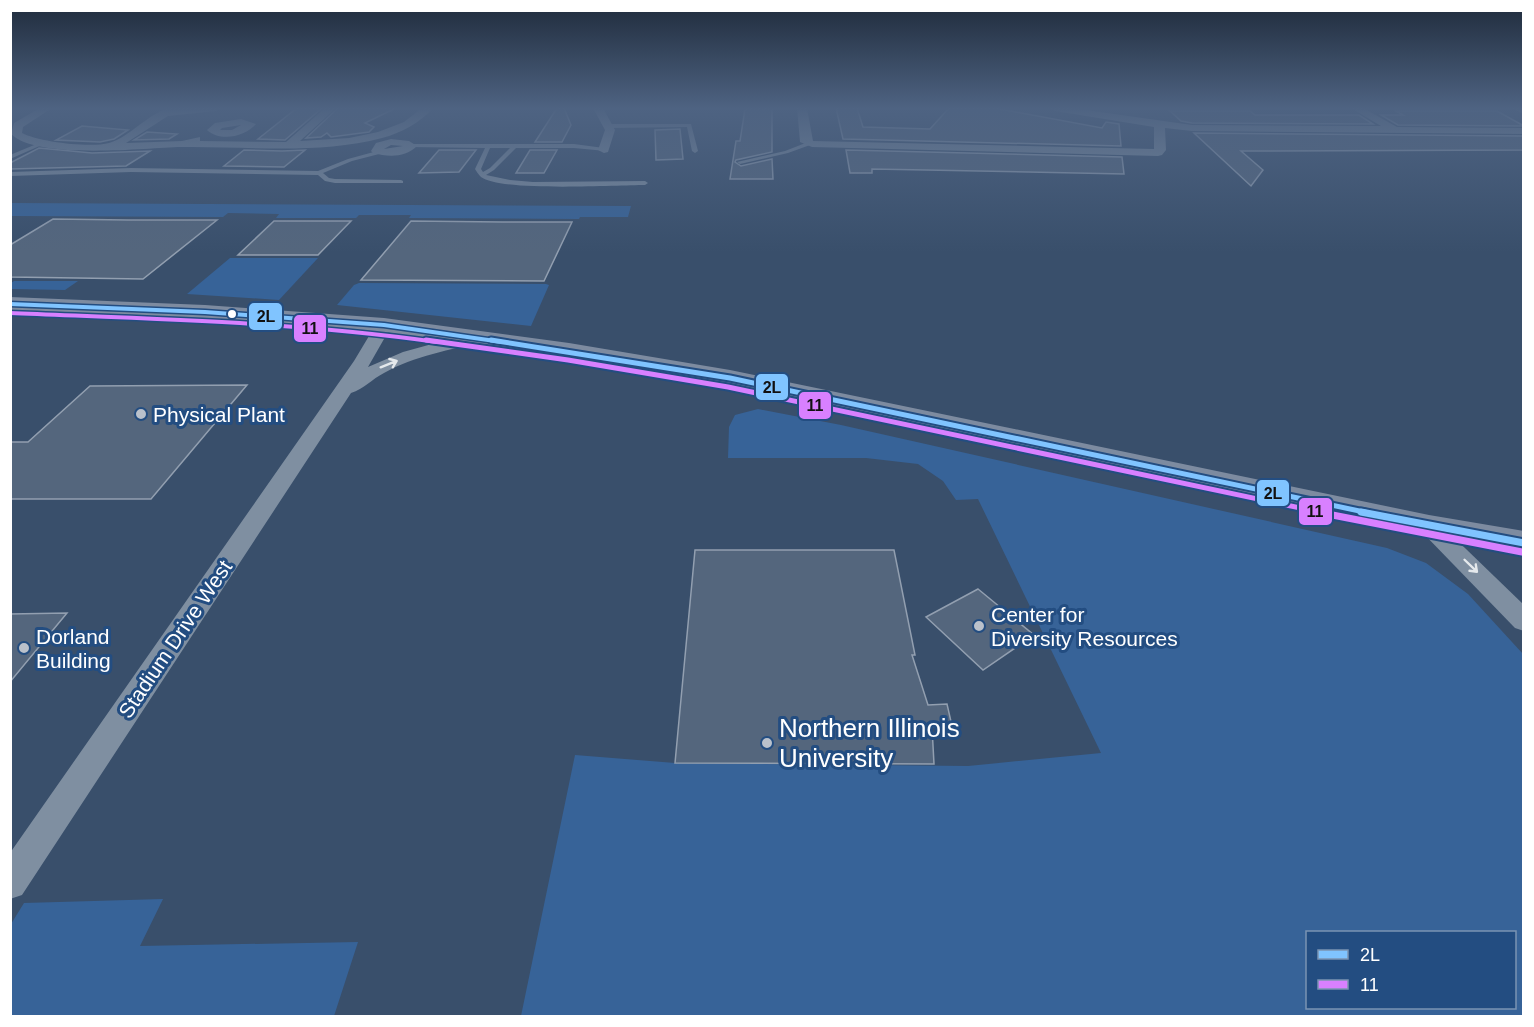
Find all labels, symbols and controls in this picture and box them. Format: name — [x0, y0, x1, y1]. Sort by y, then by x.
line badge: 2L — [248, 302, 283, 331]
unlabelled marker — [226, 308, 238, 320]
text: 2L — [257, 308, 276, 325]
line badge: 11 — [293, 314, 327, 343]
text: 11 — [302, 320, 319, 337]
one-way arrow — [380, 358, 398, 369]
line badge: 2L — [755, 373, 789, 401]
text: 2L — [763, 379, 782, 396]
line badge: 11 — [798, 391, 832, 420]
text: 11 — [807, 397, 824, 414]
place label: Physical Plant — [153, 403, 285, 426]
marker: Physical Plant — [134, 407, 148, 421]
line badge: 2L — [1256, 479, 1290, 507]
text: 2L — [1264, 485, 1283, 502]
line badge: 11 — [1298, 497, 1333, 526]
text: 11 — [1307, 503, 1324, 520]
street label: Stadium Drive West — [114, 556, 236, 722]
one-way arrow — [1463, 559, 1478, 573]
place label: Center for Diversity Resources — [991, 603, 1178, 650]
marker: Center for Diversity Resources — [972, 619, 986, 633]
place label: Dorland Building — [36, 625, 111, 672]
marker: Dorland Building — [17, 641, 31, 655]
place label: Northern Illinois University — [779, 713, 960, 773]
marker: Northern Illinois University — [760, 736, 774, 750]
legend — [1306, 931, 1516, 1009]
text: 2L — [1360, 945, 1380, 965]
text: 11 — [1360, 975, 1379, 995]

